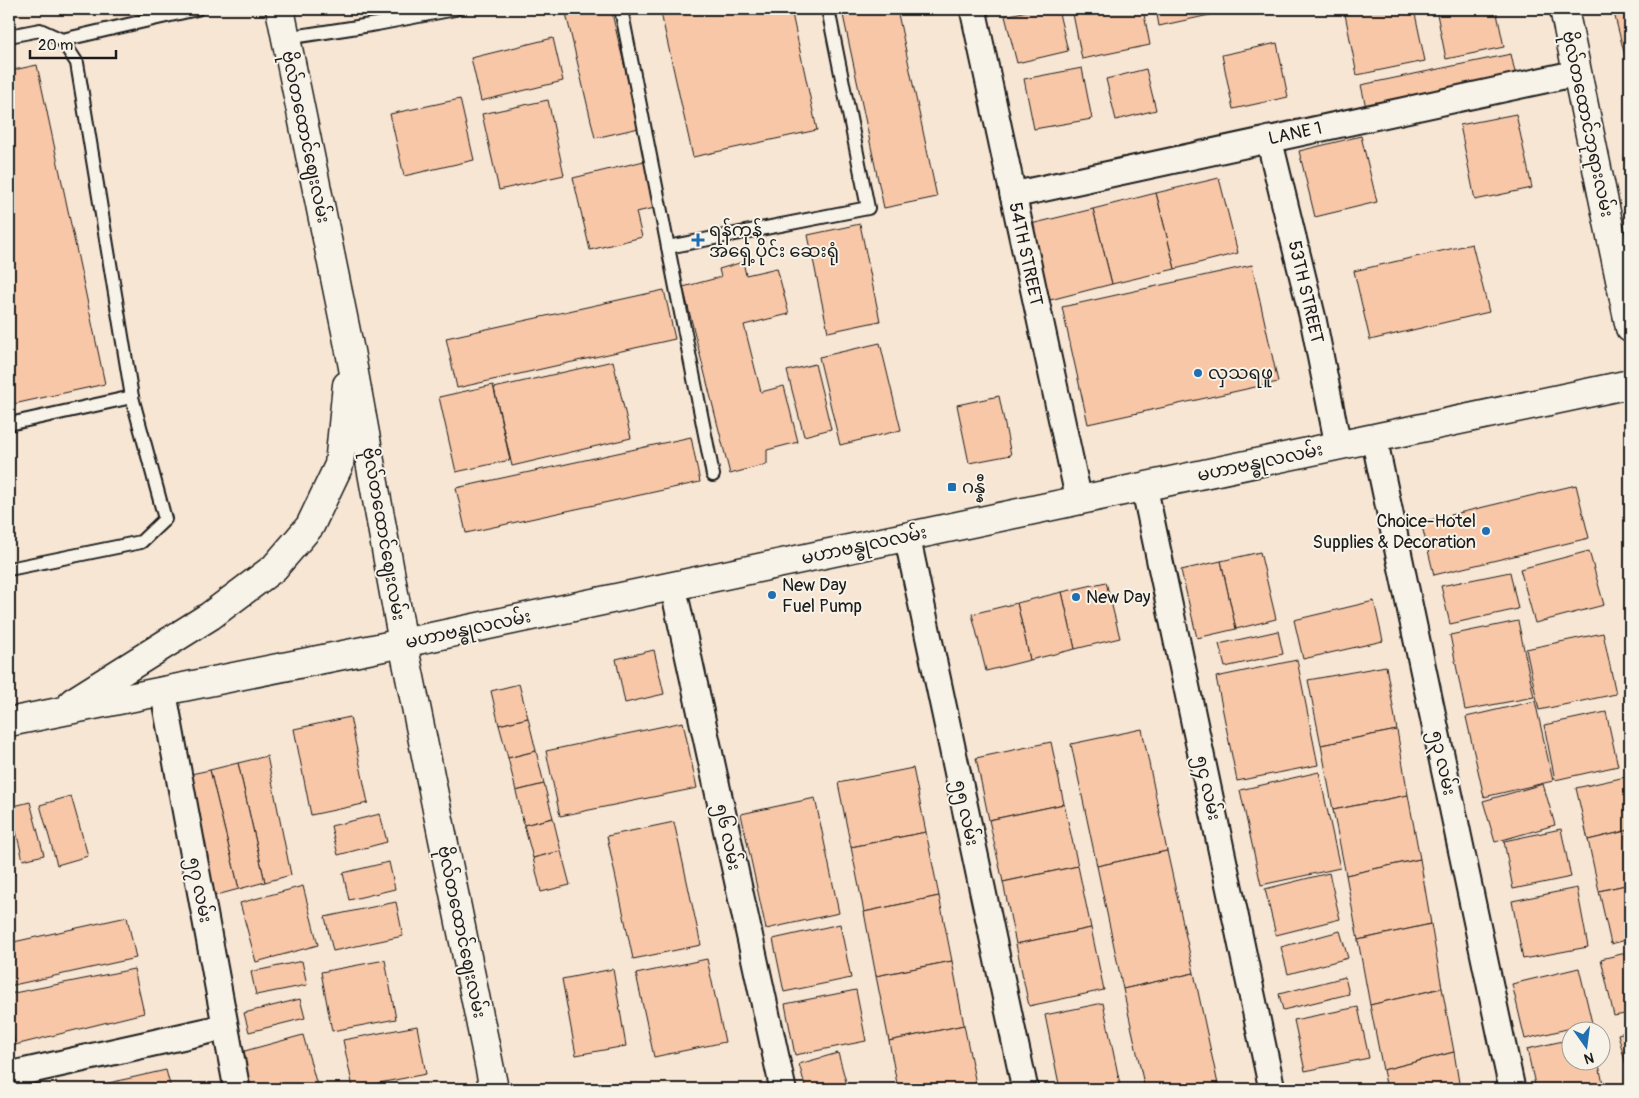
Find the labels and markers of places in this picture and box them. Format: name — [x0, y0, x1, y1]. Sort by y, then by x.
place label: ရန်ကုန် အရှေ့ပိုင်း ဆေးရုံ — [709, 217, 839, 266]
marker: ရန်ကုန် အရှေ့ပိုင်း ဆေးရုံ — [691, 233, 705, 247]
place label: လှသရဖူ — [1208, 362, 1273, 388]
marker: လှသရဖူ — [1192, 367, 1204, 379]
place label: ဂန္နီ — [962, 473, 985, 503]
marker: ဂန္နီ — [946, 481, 958, 493]
place label: Choice-Hotel Supplies & Decoration — [1313, 510, 1476, 554]
marker: Choice-Hotel Supplies & Decoration — [1480, 525, 1492, 537]
place label: New Day Fuel Pump — [782, 574, 862, 618]
place label: New Day — [1086, 586, 1151, 609]
marker: New Day Fuel Pump — [766, 589, 778, 601]
marker: New Day — [1070, 591, 1082, 603]

